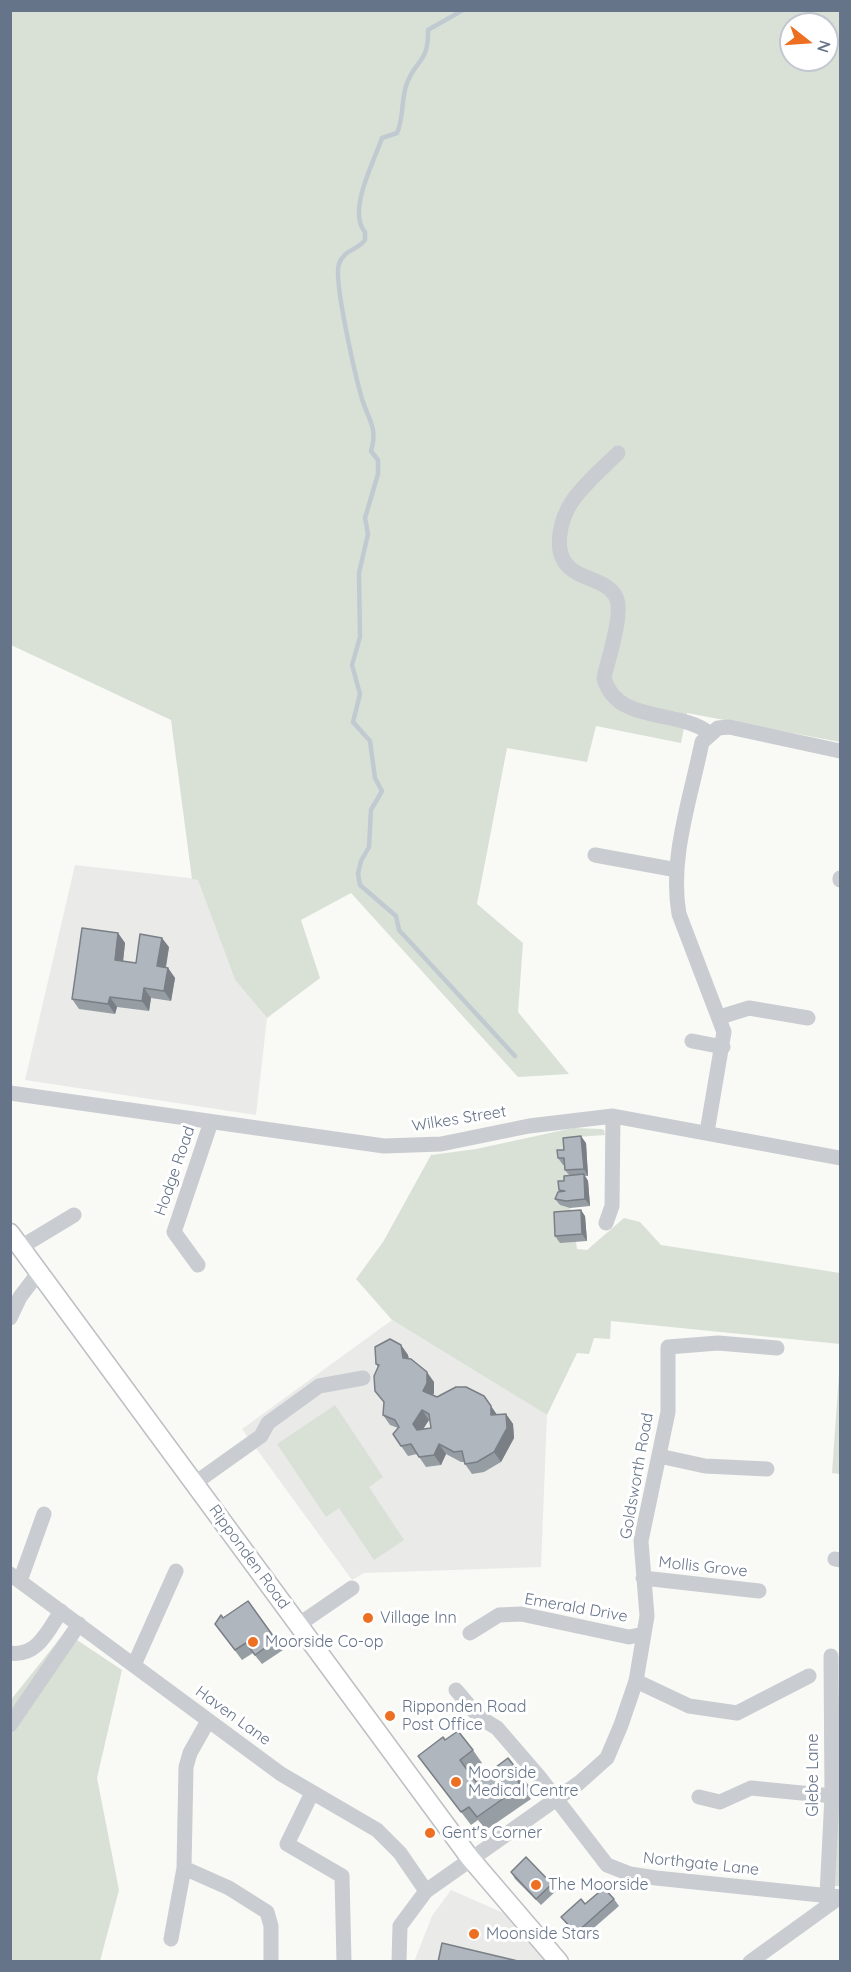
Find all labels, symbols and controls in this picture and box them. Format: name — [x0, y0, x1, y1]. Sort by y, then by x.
north arrow — [779, 12, 839, 72]
text: N — [813, 38, 836, 55]
street label: Wilkes Street — [410, 1102, 508, 1136]
street label: Hodge Road — [151, 1124, 199, 1218]
street label: Goldsworth Road — [616, 1411, 658, 1541]
street label: Ripponden Road — [205, 1501, 293, 1613]
street label: Mollis Grove — [657, 1553, 749, 1581]
street label: Emerald Drive — [523, 1589, 629, 1627]
place label: Village Inn — [380, 1608, 457, 1628]
marker: Village Inn — [361, 1611, 375, 1625]
place label: Moorside Co-op — [265, 1632, 383, 1652]
marker: Moorside Co-op — [246, 1635, 260, 1649]
street label: Haven Lane — [192, 1682, 274, 1750]
place label: Ripponden Road Post Office — [402, 1697, 526, 1735]
marker: Ripponden Road Post Office — [383, 1709, 397, 1723]
street label: Glebe Lane — [803, 1733, 823, 1817]
place label: Moorside Medical Centre — [468, 1763, 578, 1801]
marker: Moorside Medical Centre — [449, 1775, 463, 1789]
place label: Gent's Corner — [442, 1823, 543, 1843]
marker: Gent's Corner — [423, 1826, 437, 1840]
street label: Northgate Lane — [642, 1848, 760, 1880]
place label: The Moorside — [548, 1875, 649, 1895]
marker: The Moorside — [529, 1878, 543, 1892]
place label: Moonside Stars — [486, 1924, 600, 1944]
marker: Moonside Stars — [467, 1927, 481, 1941]

